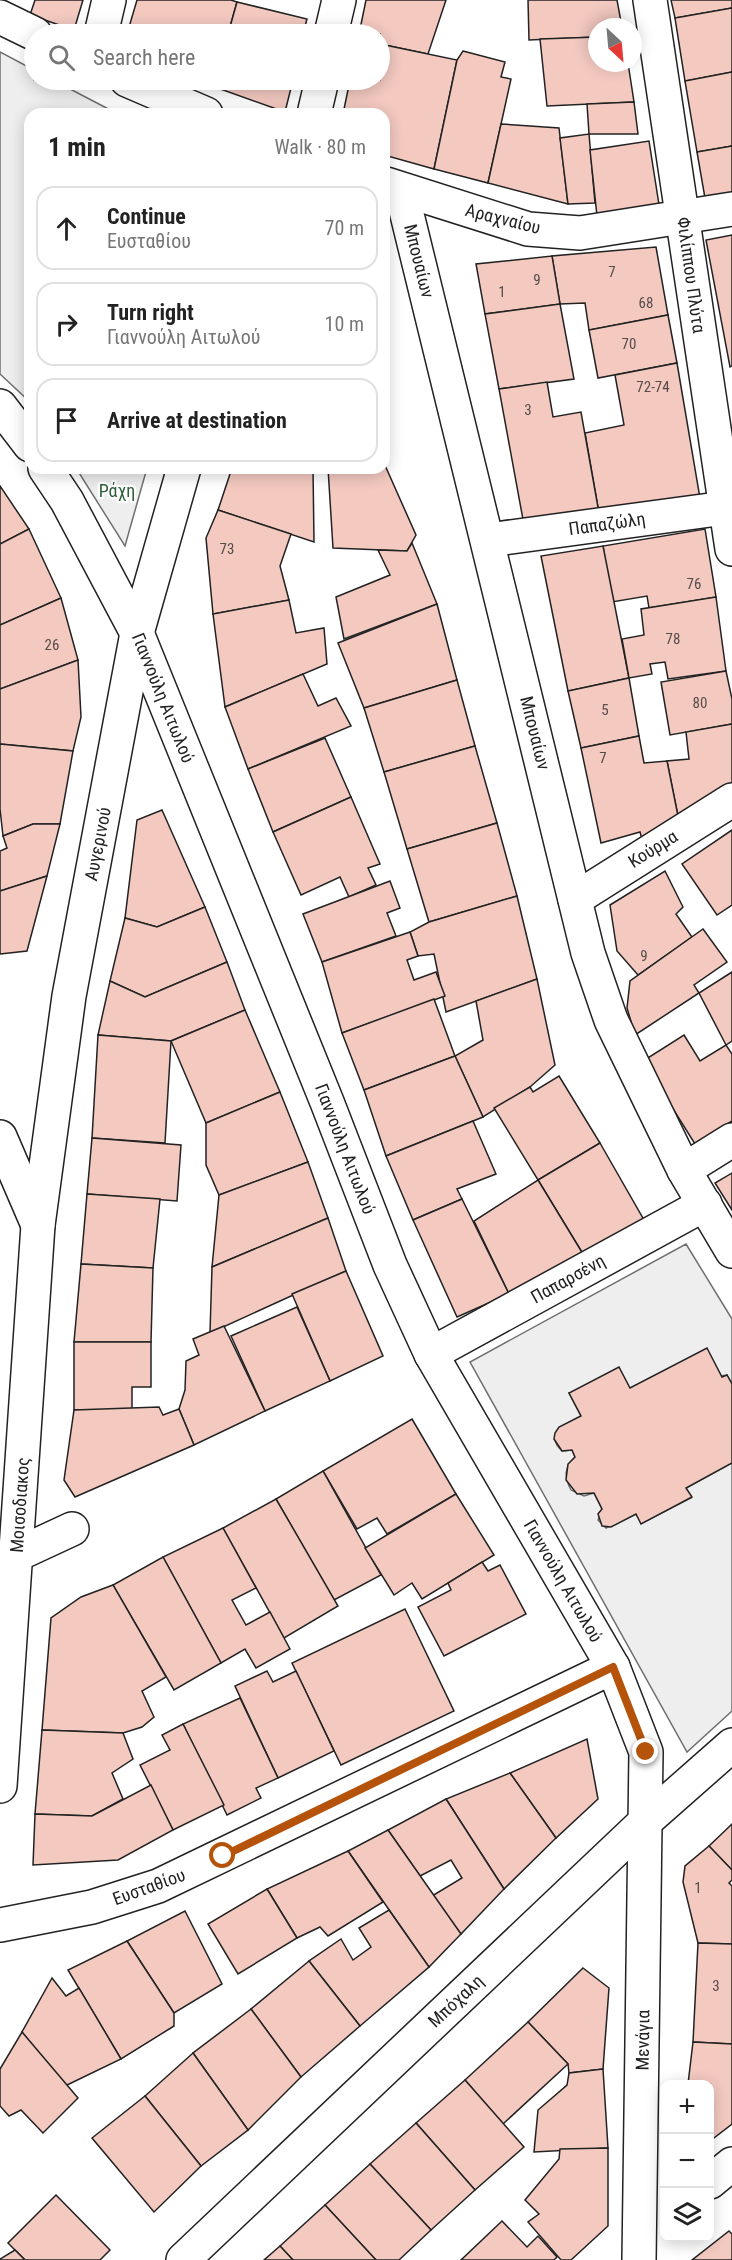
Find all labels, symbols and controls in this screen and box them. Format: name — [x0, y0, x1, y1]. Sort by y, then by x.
north arrow — [588, 18, 642, 72]
search box — [24, 24, 390, 90]
icon: search — [45, 41, 78, 74]
text: Search here — [93, 45, 195, 70]
text: 1 min — [48, 132, 106, 162]
text: Walk · 80 m — [274, 135, 366, 159]
street label: Αραχναίου — [463, 199, 543, 238]
text: Continue — [107, 204, 186, 229]
icon: ahead — [50, 212, 83, 245]
text: 70 m — [325, 216, 364, 240]
street label: Φιλίππου Πλύτα — [673, 216, 710, 334]
street label: Μπουαίων — [400, 222, 439, 300]
text: Ευσταθίου — [107, 229, 191, 253]
house number: 7 — [608, 263, 616, 281]
house number: 9 — [533, 271, 541, 289]
house number: 1 — [498, 283, 506, 301]
house number: 68 — [639, 294, 653, 312]
text: Turn right — [107, 300, 194, 325]
icon: right — [50, 308, 83, 341]
text: 10 m — [325, 312, 364, 336]
text: Γιαννούλη Αιτωλού — [107, 325, 260, 349]
house number: 70 — [622, 335, 636, 353]
house number: 72-74 — [636, 378, 670, 396]
house number: 3 — [524, 401, 532, 419]
icon: arrive — [50, 404, 83, 437]
text: Arrive at destination — [107, 408, 287, 433]
park label: Ράχη — [99, 480, 135, 501]
street label: Παπαζώλη — [567, 508, 647, 539]
house number: 73 — [220, 540, 234, 558]
house number: 76 — [687, 575, 701, 593]
street label: Γιαννούλη Αιτωλού — [128, 630, 199, 766]
house number: 78 — [666, 630, 680, 648]
house number: 26 — [45, 636, 59, 654]
street label: Μπουαίων — [516, 694, 555, 772]
house number: 80 — [693, 694, 707, 712]
house number: 5 — [601, 701, 609, 719]
house number: 7 — [599, 749, 607, 767]
street label: Αυγερινού — [80, 805, 115, 883]
street label: Κούρμα — [624, 825, 681, 872]
house number: 9 — [640, 947, 648, 965]
street label: Γιαννούλη Αιτωλού — [311, 1081, 380, 1217]
street label: Παπαρσένη — [527, 1250, 608, 1307]
street label: Μοισοδιακος — [6, 1457, 33, 1553]
street label: Γιαννούλη Αιτωλού — [520, 1516, 607, 1646]
route end — [632, 1738, 658, 1764]
route start — [209, 1842, 235, 1868]
street label: Ευσταθίου — [110, 1864, 188, 1909]
house number: 1 — [694, 1879, 702, 1897]
street label: Μπόχαλη — [424, 1970, 488, 2031]
house number: 3 — [712, 1977, 720, 1995]
street label: Μενάγια — [631, 2009, 654, 2071]
map controls — [660, 2080, 714, 2242]
button: + — [660, 2080, 714, 2134]
button: − — [660, 2134, 714, 2188]
button: layers — [660, 2188, 714, 2242]

